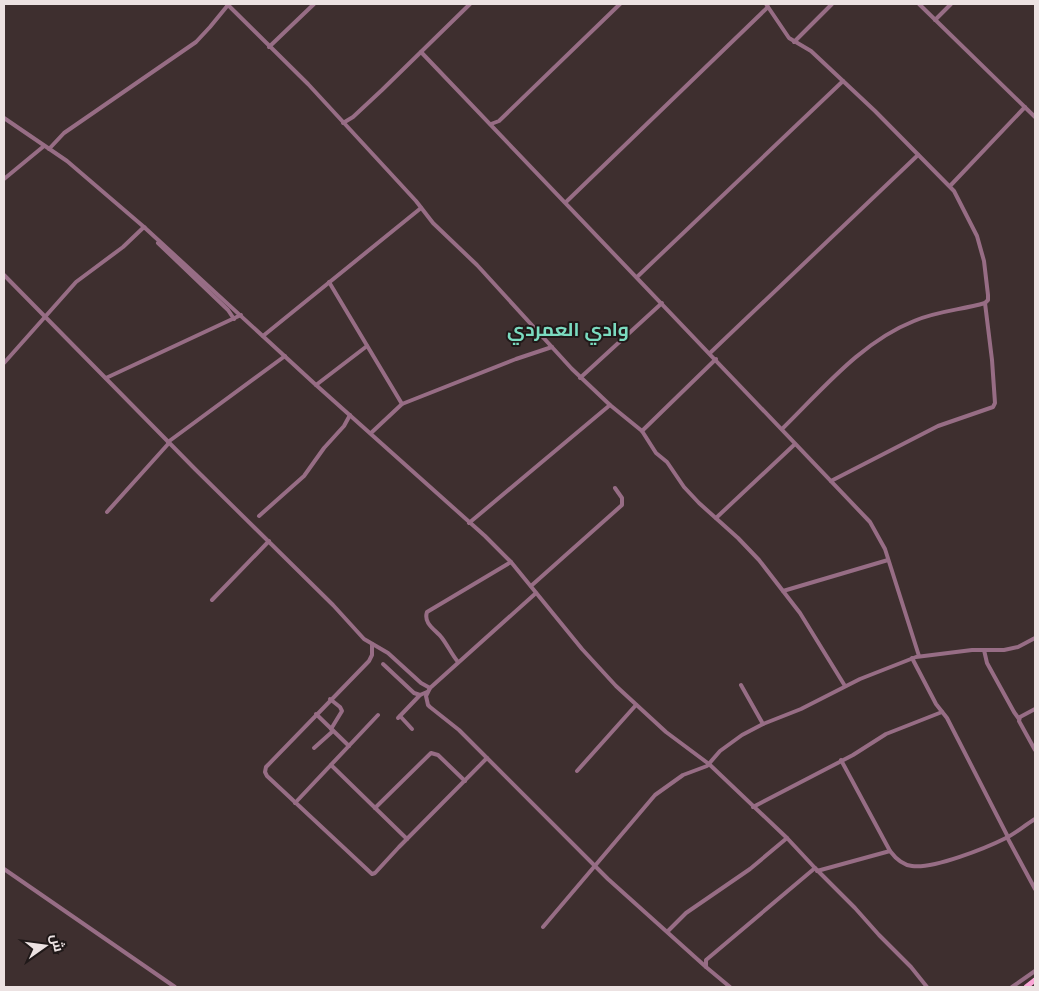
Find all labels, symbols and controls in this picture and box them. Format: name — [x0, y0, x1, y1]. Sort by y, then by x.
district label: وادي العمردي — [507, 318, 629, 345]
north arrow — [20, 921, 70, 971]
text: ش — [47, 932, 69, 954]

